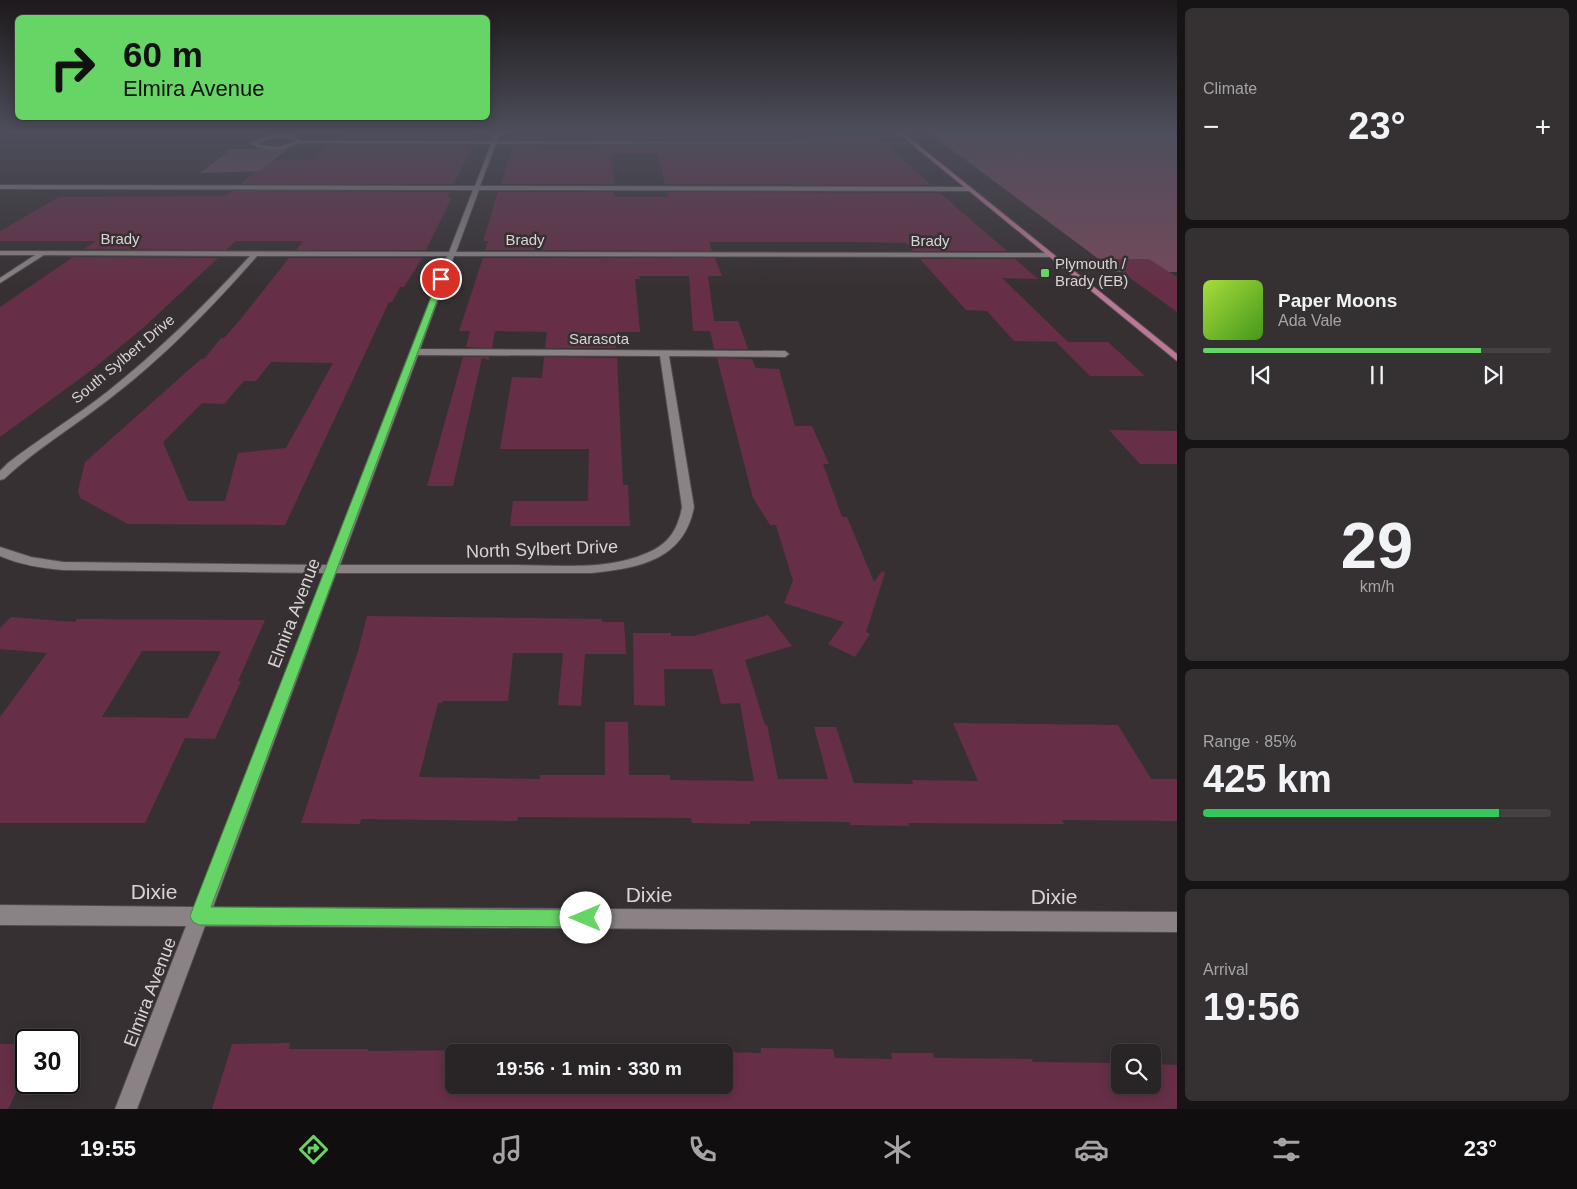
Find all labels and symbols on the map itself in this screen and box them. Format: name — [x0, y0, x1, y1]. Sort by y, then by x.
street label: Brady — [100, 230, 140, 247]
street label: Brady — [505, 231, 545, 248]
street label: Brady — [910, 232, 950, 249]
place label: Plymouth / Brady (EB) — [1055, 255, 1128, 289]
pin — [420, 258, 462, 300]
marker: Plymouth / Brady (EB) — [1039, 267, 1051, 279]
street label: South Sylbert Drive — [68, 311, 178, 407]
street label: Sarasota — [569, 330, 630, 347]
street label: North Sylbert Drive — [466, 536, 618, 562]
street label: Elmira Avenue — [264, 555, 324, 671]
street label: Dixie — [131, 880, 177, 903]
street label: Dixie — [626, 883, 672, 906]
street label: Dixie — [1031, 885, 1077, 908]
position arrow — [559, 891, 611, 943]
street label: Elmira Avenue — [120, 934, 180, 1050]
speed limit sign: 30 — [15, 1029, 80, 1094]

